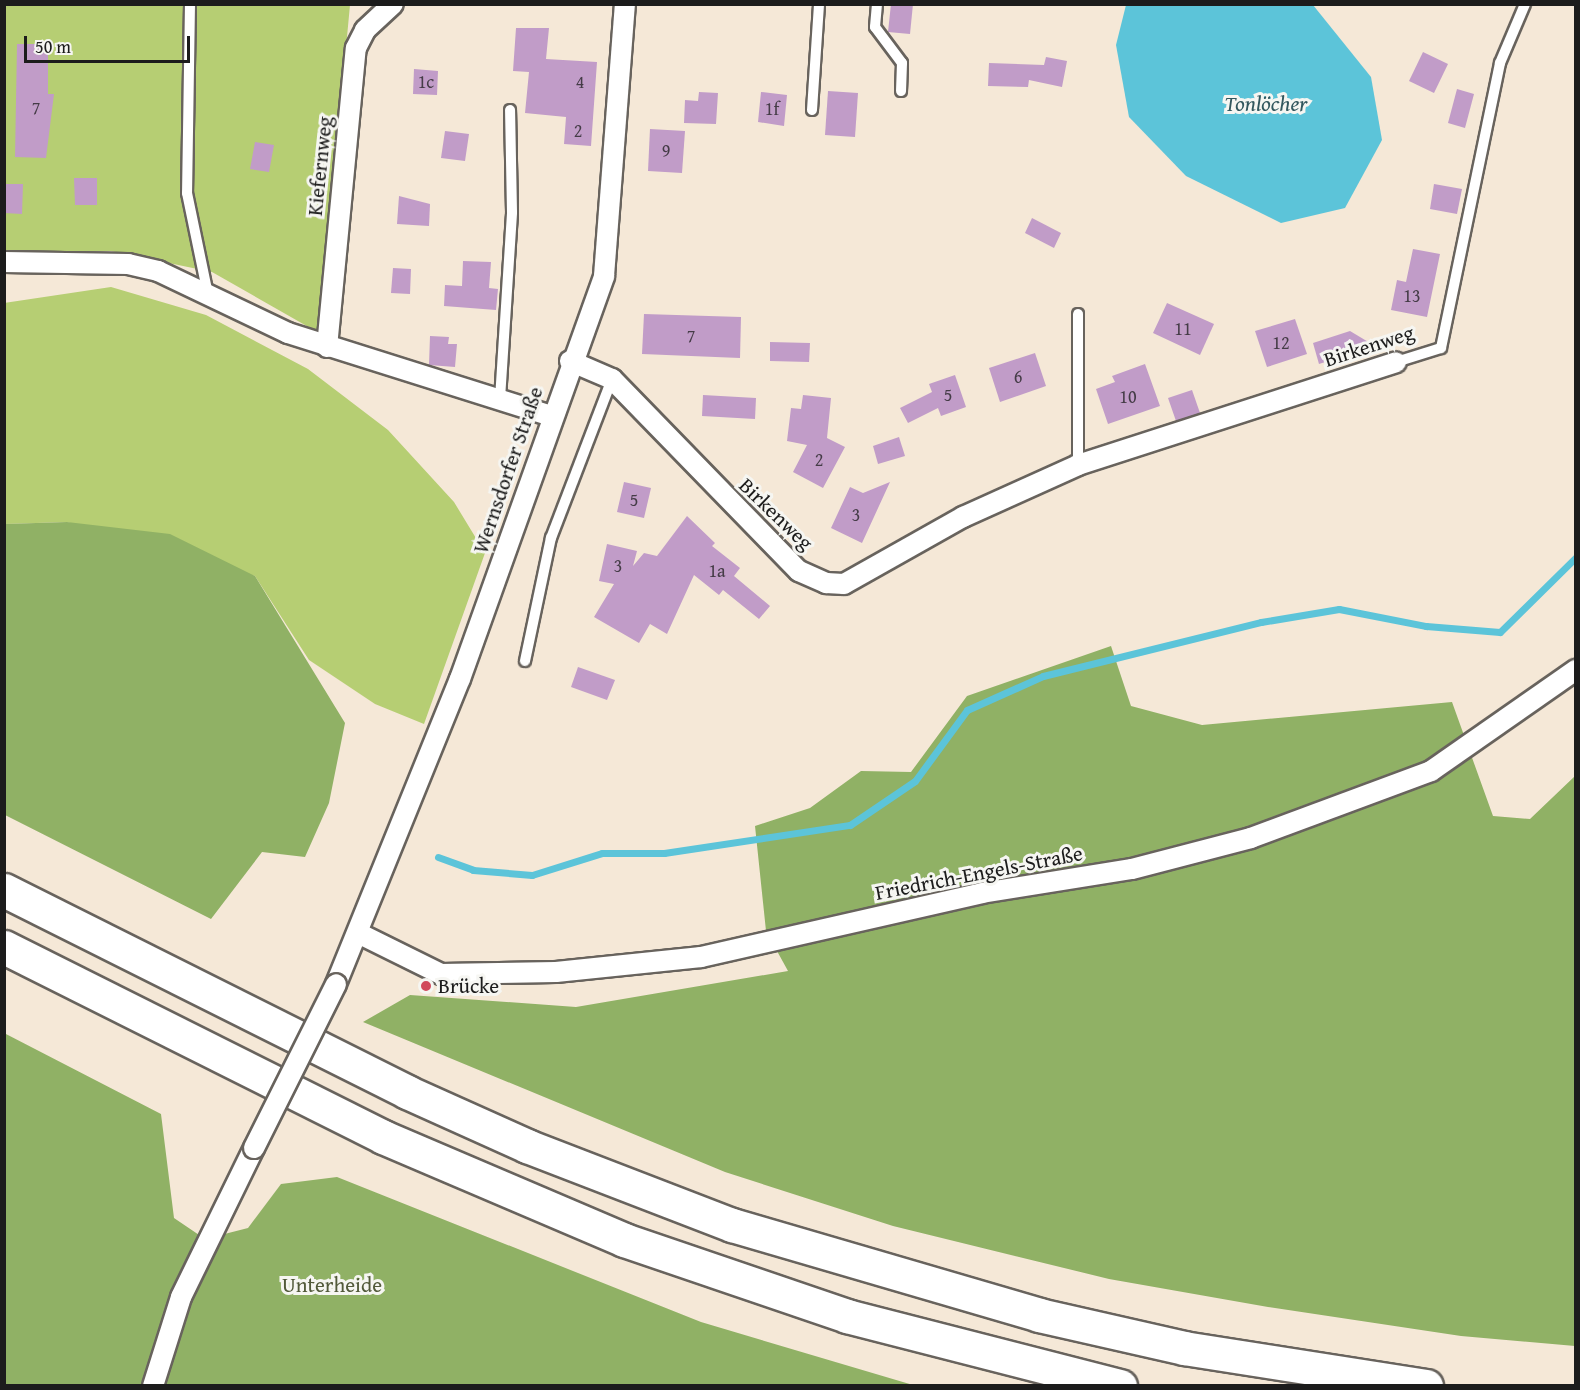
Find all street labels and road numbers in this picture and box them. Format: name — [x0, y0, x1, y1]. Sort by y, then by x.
street label: Kiefernweg — [302, 115, 338, 217]
street label: Birkenweg — [1321, 320, 1417, 372]
street label: Wernsdorfer Straße — [468, 383, 548, 557]
street label: Birkenweg — [734, 473, 818, 555]
street label: Friedrich-Engels-Straße — [873, 841, 1085, 905]

